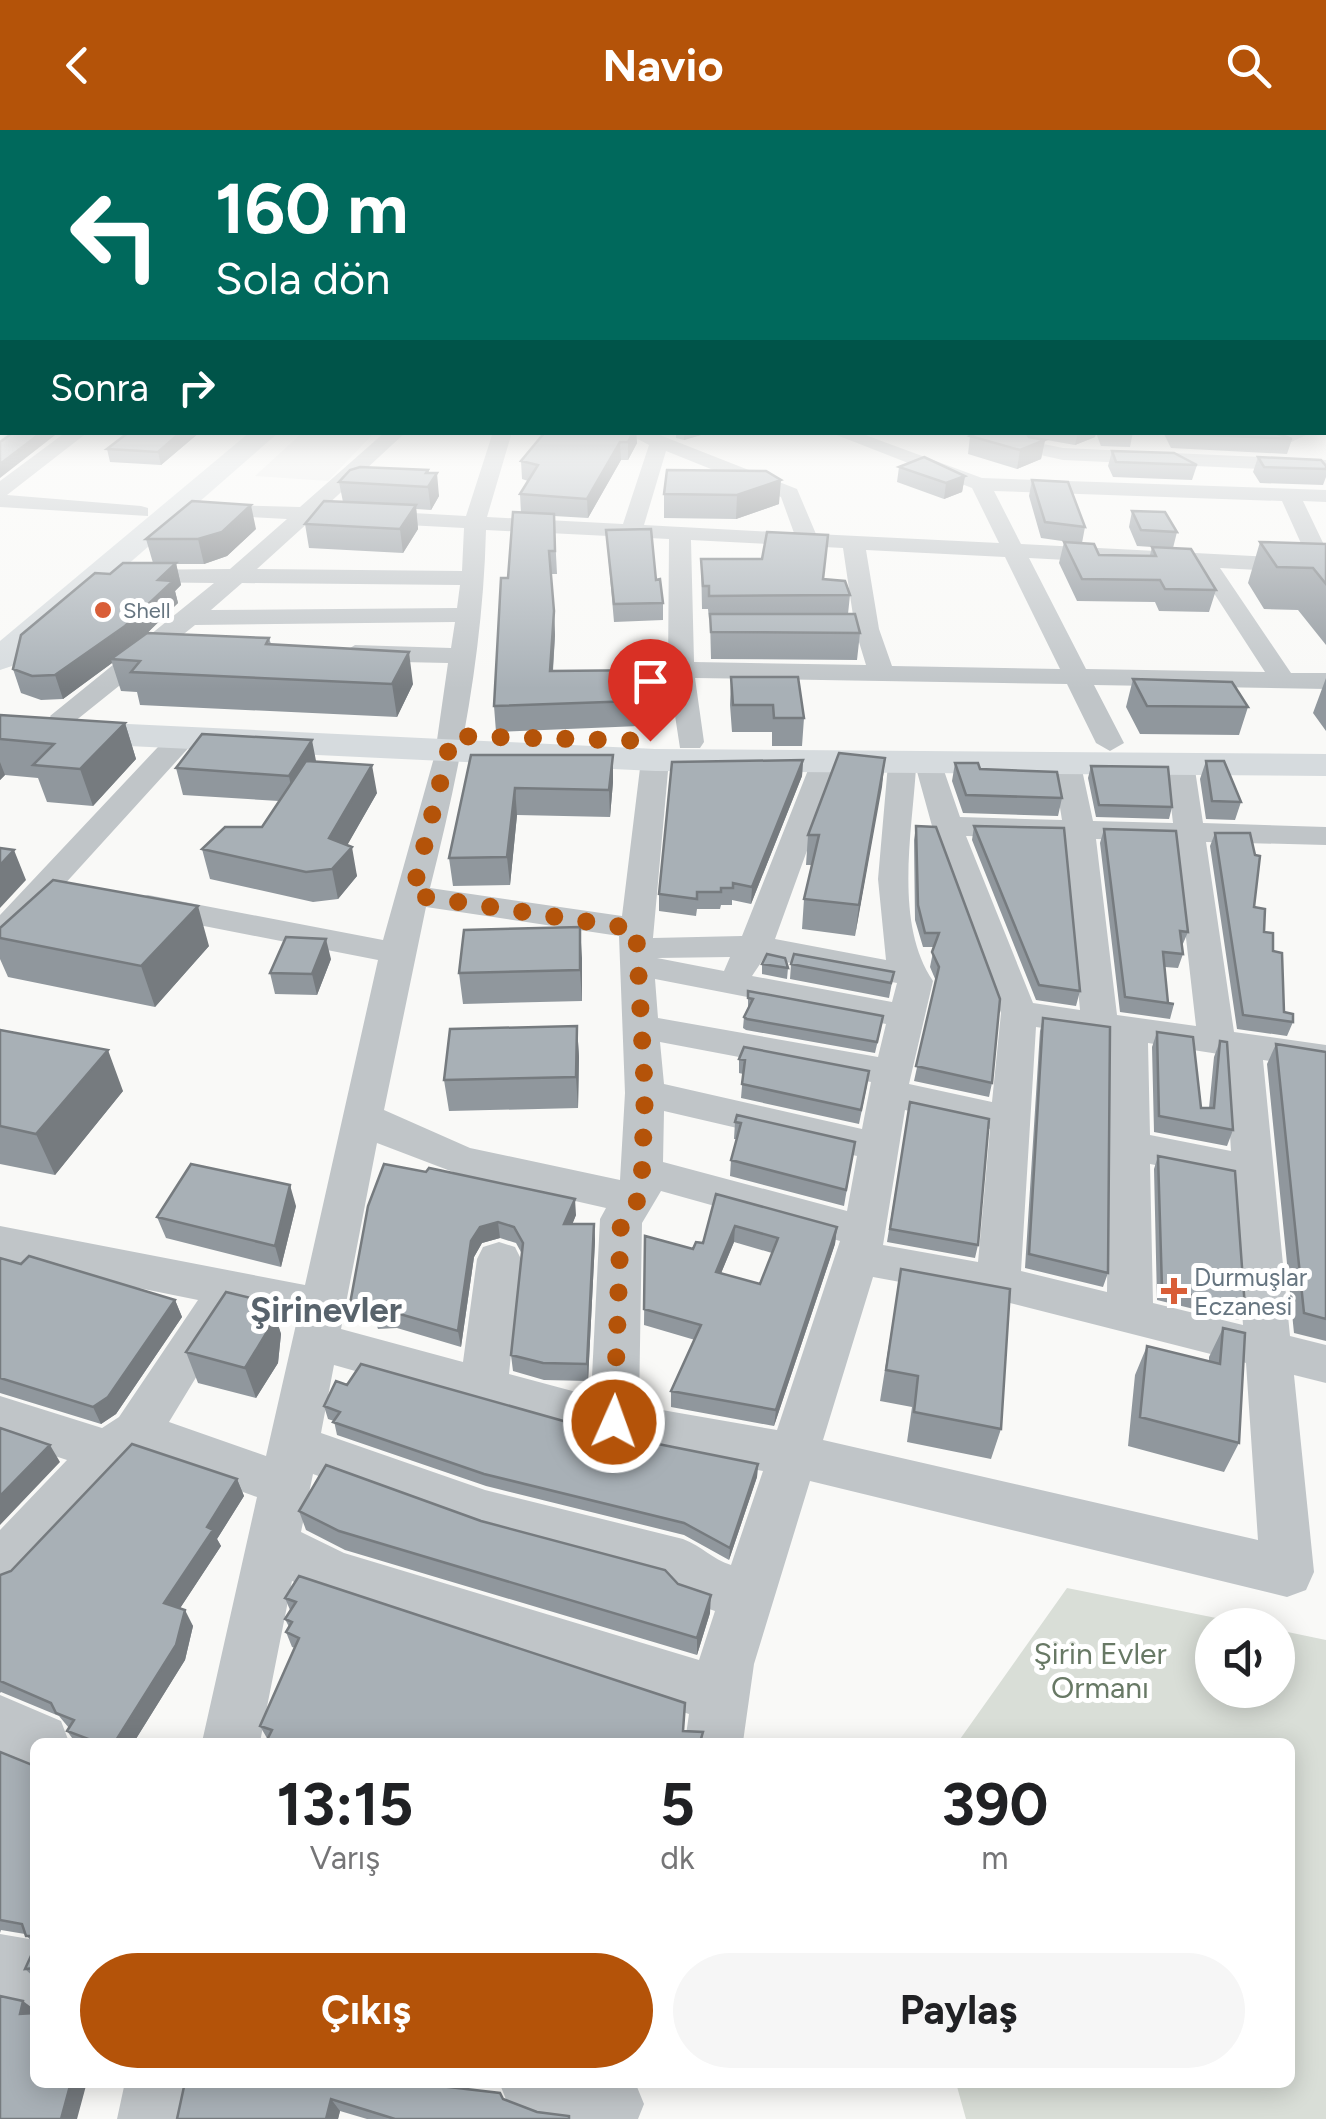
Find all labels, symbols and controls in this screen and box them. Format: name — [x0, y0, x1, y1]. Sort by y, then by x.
icon: back — [50, 38, 105, 93]
text: Navio — [602, 38, 724, 92]
icon: search — [1221, 38, 1276, 93]
text: 160 m — [215, 166, 408, 251]
icon: left — [50, 170, 180, 300]
text: Sola dön — [215, 251, 390, 305]
icon: right — [169, 360, 224, 415]
text: Sonra — [50, 365, 149, 411]
place label: Shell — [123, 597, 170, 624]
marker: Shell — [92, 599, 114, 621]
pin — [608, 639, 693, 742]
icon: arrive — [623, 654, 678, 709]
place label: Durmuşlar Eczanesi — [1194, 1262, 1308, 1321]
marker: Durmuşlar Eczanesi — [1163, 1280, 1185, 1302]
district label: Şirinevler — [250, 1289, 402, 1331]
position arrow — [562, 1370, 666, 1474]
map controls — [1195, 1608, 1295, 1708]
button: sound — [1195, 1608, 1295, 1708]
park label: Şirin Evler Ormanı — [1033, 1635, 1167, 1706]
text: 13:15 — [277, 1768, 413, 1840]
text: 5 — [660, 1768, 695, 1840]
text: 390 — [941, 1768, 1048, 1840]
text: Varış — [310, 1839, 380, 1877]
text: dk — [660, 1839, 695, 1877]
text: m — [981, 1839, 1009, 1877]
button: Çıkış — [80, 1953, 653, 2068]
button: Paylaş — [673, 1953, 1245, 2068]

